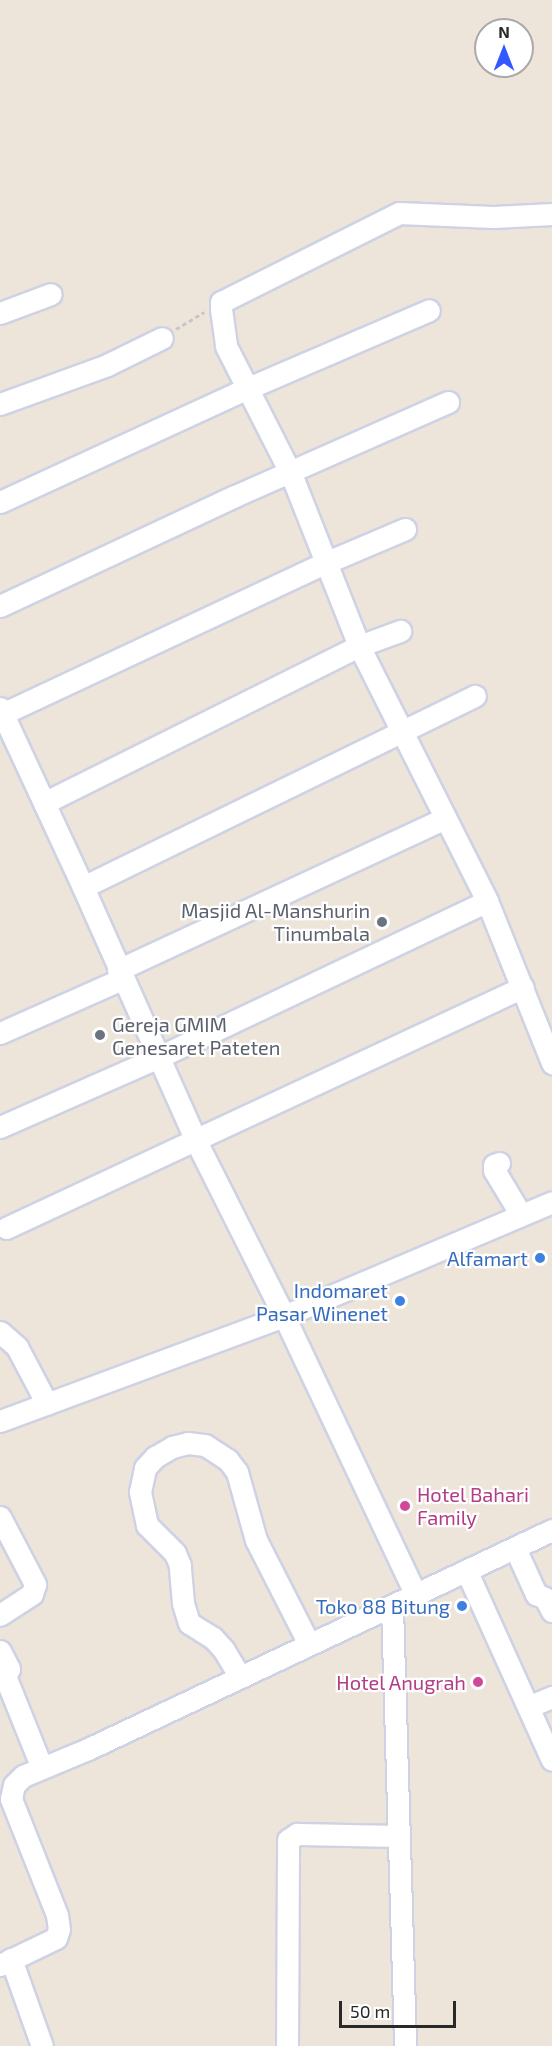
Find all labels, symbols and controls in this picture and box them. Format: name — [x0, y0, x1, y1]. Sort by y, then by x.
north arrow — [474, 18, 534, 78]
text: N — [498, 22, 510, 41]
place label: Masjid Al-Manshurin Tinumbala — [181, 898, 370, 945]
marker: Masjid Al-Manshurin Tinumbala — [375, 915, 389, 929]
place label: Gereja GMIM Genesaret Pateten — [112, 1012, 280, 1059]
marker: Gereja GMIM Genesaret Pateten — [93, 1028, 107, 1042]
place label: Alfamart — [447, 1246, 528, 1270]
marker: Alfamart — [533, 1251, 547, 1265]
place label: Indomaret Pasar Winenet — [255, 1278, 388, 1325]
marker: Indomaret Pasar Winenet — [393, 1294, 407, 1308]
place label: Hotel Bahari Family — [417, 1482, 529, 1529]
marker: Hotel Bahari Family — [398, 1499, 412, 1513]
place label: Toko 88 Bitung — [316, 1594, 450, 1618]
marker: Toko 88 Bitung — [455, 1599, 469, 1613]
place label: Hotel Anugrah — [335, 1670, 466, 1694]
marker: Hotel Anugrah — [471, 1675, 485, 1689]
scale bar — [342, 1989, 459, 2027]
text: 50 m — [350, 2000, 390, 2022]

